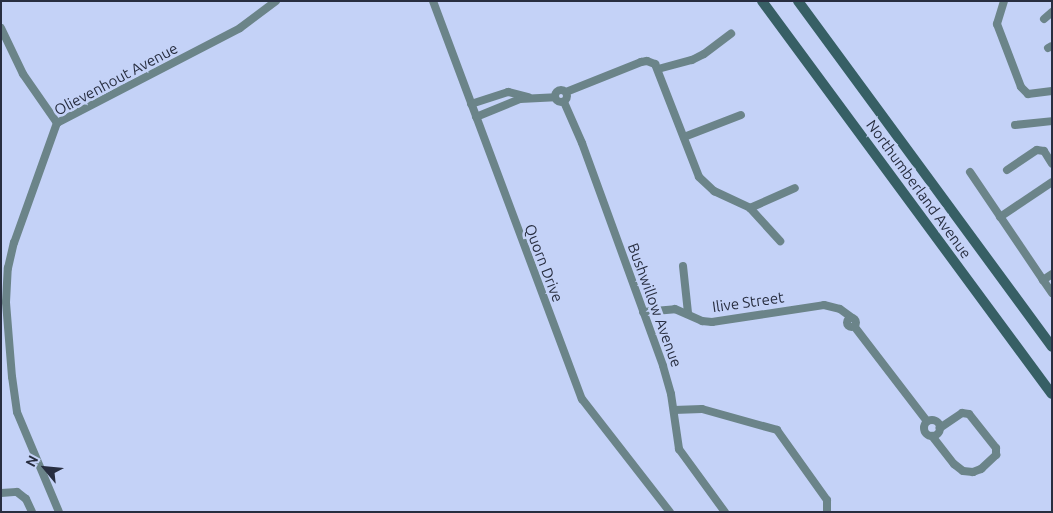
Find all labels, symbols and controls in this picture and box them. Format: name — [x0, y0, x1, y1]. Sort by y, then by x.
street label: Olievenhout Avenue — [51, 39, 181, 119]
street label: Northumberland Avenue — [863, 116, 975, 262]
street label: Quorn Drive — [521, 221, 567, 305]
street label: Bushwillow Avenue — [624, 241, 686, 369]
street label: Ilive Street — [711, 288, 785, 316]
north arrow — [20, 443, 70, 493]
text: N — [22, 453, 41, 469]

